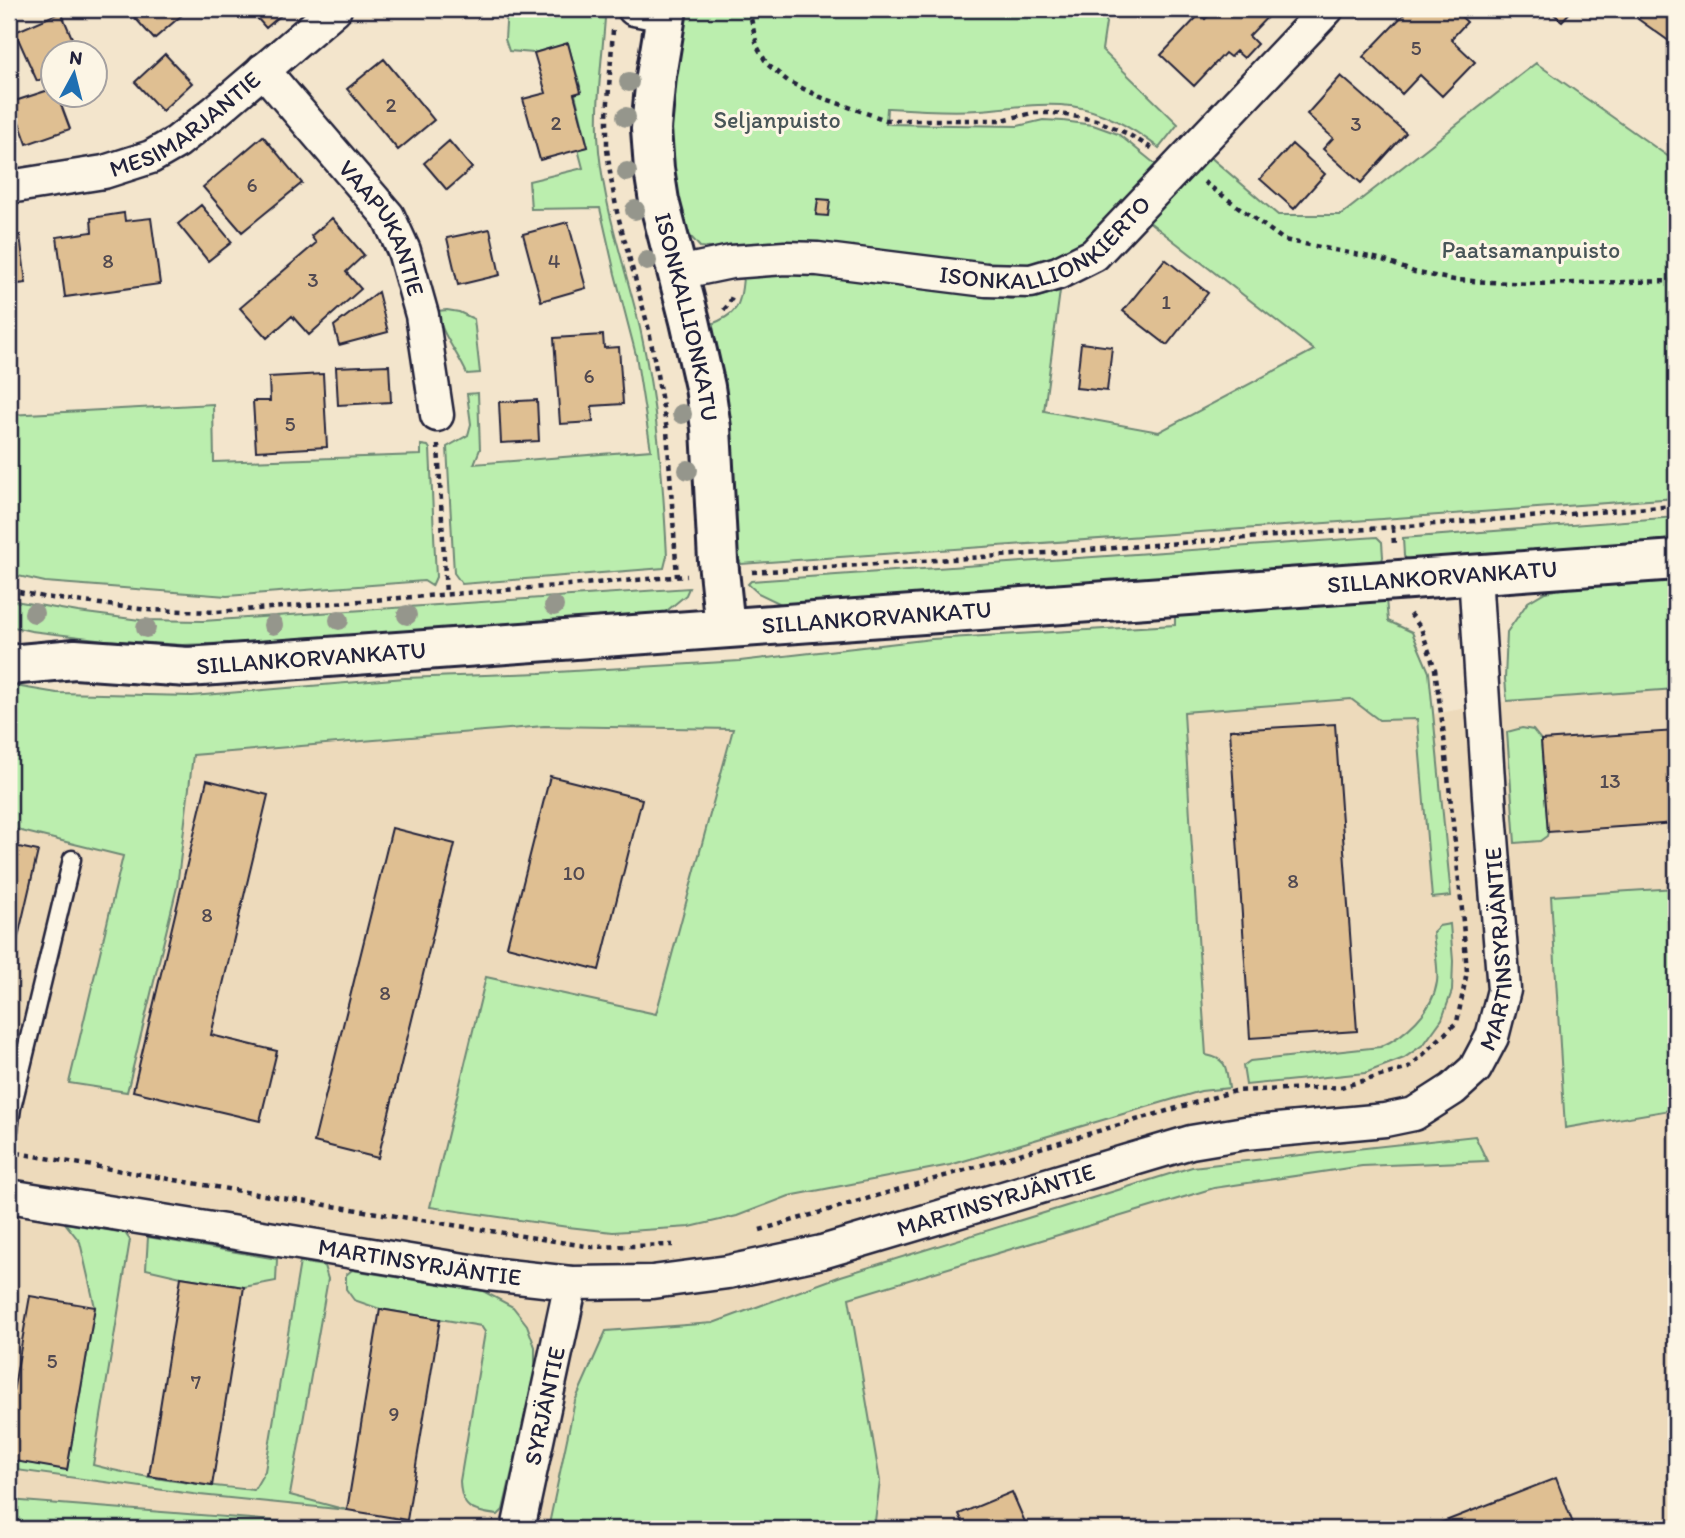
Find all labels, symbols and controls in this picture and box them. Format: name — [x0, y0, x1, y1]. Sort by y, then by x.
house number: 5 — [1410, 35, 1422, 60]
north arrow — [38, 38, 108, 108]
text: N — [68, 45, 84, 70]
street label: MESIMARJANTIE — [106, 65, 266, 183]
house number: 2 — [385, 92, 397, 117]
park label: Seljanpuisto — [713, 105, 841, 134]
house number: 2 — [550, 110, 562, 135]
house number: 3 — [1350, 111, 1362, 136]
street label: VAAPUKANTIE — [332, 154, 431, 299]
house number: 6 — [246, 172, 258, 197]
street label: ISONKALLIONKIERTO — [938, 189, 1157, 296]
street label: ISONKALLIONKATU — [649, 209, 725, 423]
park label: Paatsamanpuisto — [1442, 235, 1620, 264]
house number: 8 — [102, 248, 114, 273]
house number: 4 — [548, 248, 561, 273]
house number: 3 — [307, 267, 319, 292]
house number: 1 — [1161, 289, 1171, 314]
house number: 6 — [583, 363, 595, 388]
house number: 5 — [284, 411, 296, 436]
street label: SILLANKORVANKATU — [1326, 554, 1558, 599]
street label: SILLANKORVANKATU — [761, 594, 993, 640]
street label: SILLANKORVANKATU — [195, 635, 427, 680]
house number: 13 — [1599, 768, 1621, 793]
street label: MARTINSYRJÄNTIE — [1472, 846, 1518, 1055]
house number: 10 — [563, 860, 585, 885]
house number: 8 — [1287, 868, 1299, 893]
house number: 8 — [201, 902, 213, 927]
house number: 8 — [379, 980, 391, 1005]
street label: MARTINSYRJÄNTIE — [893, 1156, 1098, 1243]
street label: MARTINSYRJÄNTIE — [316, 1231, 523, 1291]
street label: SYRJÄNTIE — [517, 1344, 571, 1468]
house number: 5 — [46, 1348, 58, 1373]
house number: 7 — [191, 1369, 201, 1394]
house number: 9 — [389, 1401, 399, 1426]

